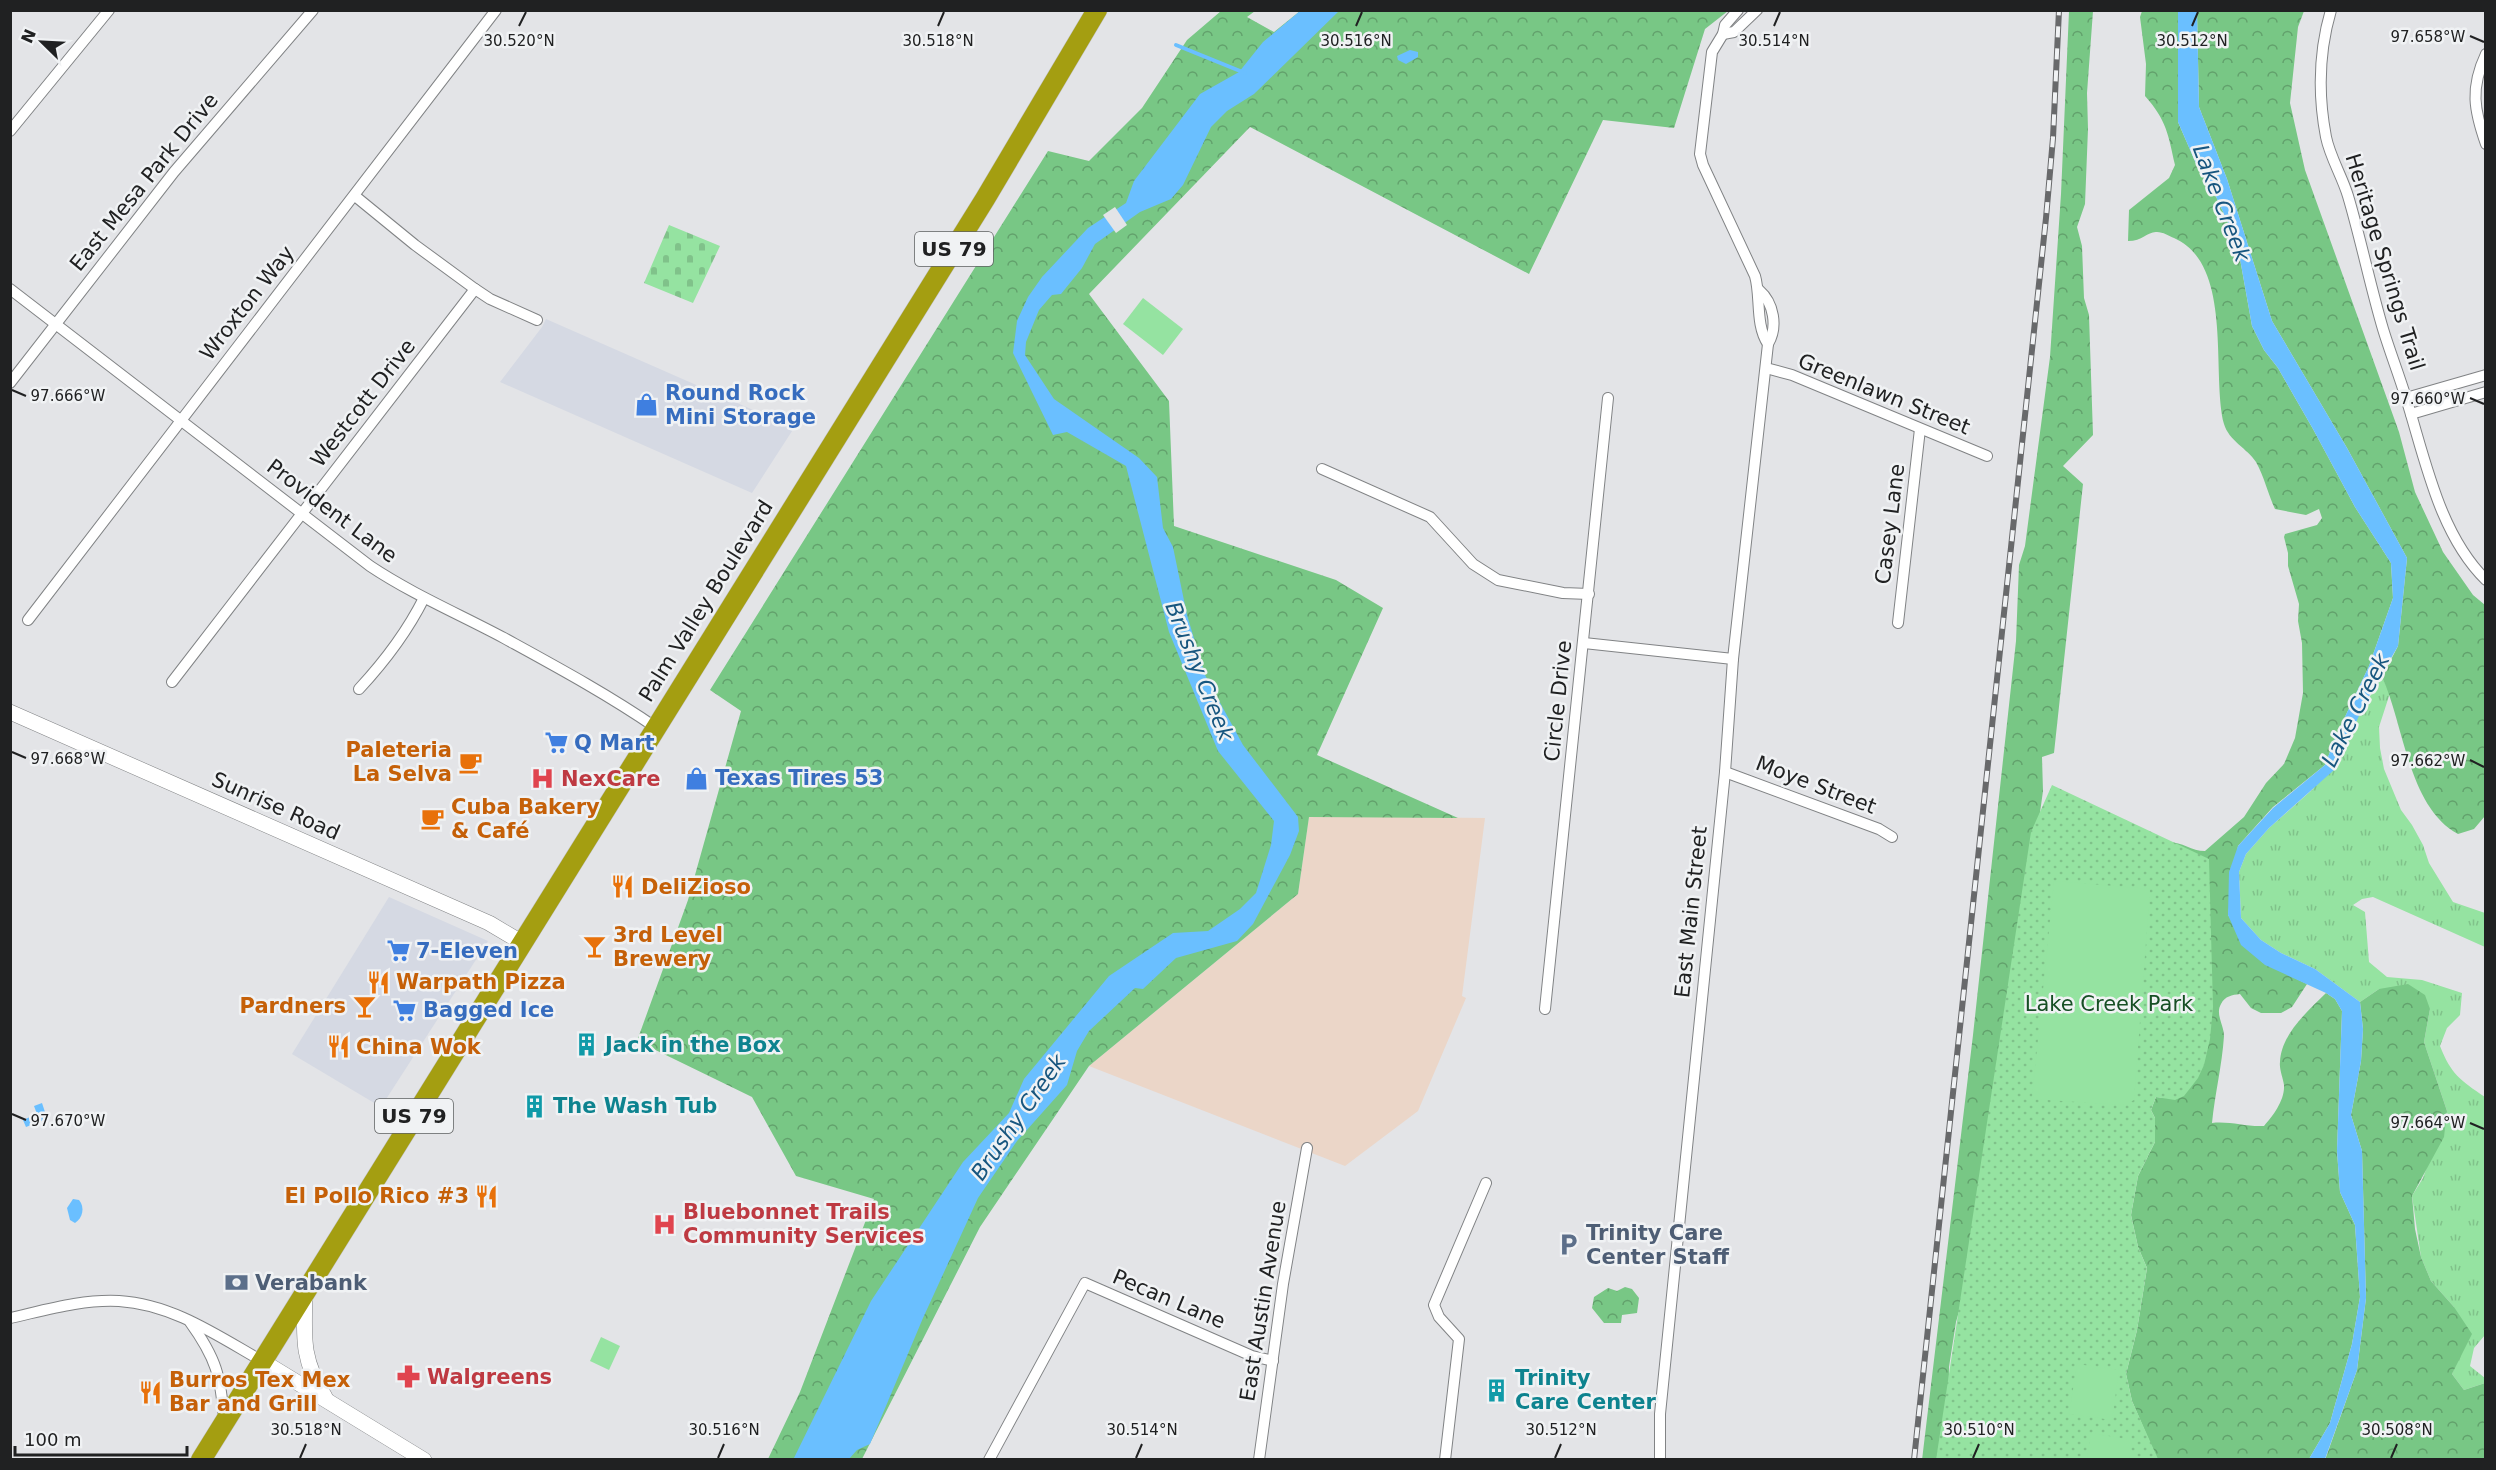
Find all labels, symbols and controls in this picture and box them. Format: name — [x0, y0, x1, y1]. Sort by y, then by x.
north arrow — [12, 12, 72, 72]
text: N — [17, 26, 40, 46]
text: 97.658°W — [2391, 28, 2466, 46]
text: 30.520°N — [483, 32, 555, 50]
text: 30.518°N — [902, 32, 974, 50]
text: 30.516°N — [1320, 32, 1392, 50]
text: 30.514°N — [1738, 32, 1810, 50]
text: 30.512°N — [2156, 32, 2228, 50]
street label: East Mesa Park Drive — [65, 88, 223, 276]
water label: Lake Creek — [2188, 141, 2256, 266]
street label: Heritage Springs Trail — [2341, 151, 2429, 373]
road number: US 79 — [915, 232, 993, 266]
street label: Wroxton Way — [195, 241, 299, 365]
street label: Westcott Drive — [306, 334, 420, 472]
street label: Greenlawn Street — [1795, 349, 1973, 439]
place label: Round Rock Mini Storage — [665, 381, 816, 429]
text: 97.666°W — [31, 387, 106, 405]
text: 97.660°W — [2391, 390, 2466, 408]
shop icon: Round Rock Mini Storage — [634, 392, 660, 418]
street label: Provident Lane — [262, 454, 402, 568]
street label: Casey Lane — [1871, 462, 1909, 586]
street label: Palm Valley Boulevard — [634, 496, 778, 706]
water label: Brushy Creek — [1160, 598, 1239, 746]
street label: Circle Drive — [1540, 639, 1576, 763]
water label: Lake Creek — [2316, 649, 2395, 771]
supermarket icon: Q Mart — [543, 730, 569, 756]
place label: Q Mart — [574, 731, 655, 755]
place label: Paleteria La Selva — [346, 738, 452, 786]
cafe icon: Paleteria La Selva — [457, 749, 483, 775]
text: 97.668°W — [31, 750, 106, 768]
street label: Moye Street — [1753, 751, 1879, 819]
text: 97.662°W — [2391, 752, 2466, 770]
shop icon: Texas Tires 53 — [684, 765, 710, 791]
hospital icon: NexCare — [530, 766, 556, 792]
place label: Texas Tires 53 — [715, 766, 883, 790]
street label: Sunrise Road — [208, 767, 344, 845]
place label: NexCare — [561, 767, 661, 791]
place label: Cuba Bakery & Café — [451, 795, 600, 843]
cafe icon: Cuba Bakery & Café — [420, 806, 446, 832]
street label: East Main Street — [1670, 825, 1712, 999]
restaurant icon: DeliZioso — [610, 874, 636, 900]
place label: DeliZioso — [641, 875, 751, 899]
place label: 3rd Level Brewery — [613, 923, 723, 971]
bar icon: 3rd Level Brewery — [582, 934, 608, 960]
supermarket icon: 7-Eleven — [385, 938, 411, 964]
place label: 7-Eleven — [416, 939, 518, 963]
restaurant icon: Warpath Pizza — [365, 969, 391, 995]
place label: Warpath Pizza — [396, 970, 566, 994]
park label: Lake Creek Park — [2025, 992, 2194, 1016]
bar icon: Pardners — [351, 993, 377, 1019]
place label: Pardners — [240, 994, 346, 1018]
supermarket icon: Bagged Ice — [392, 997, 418, 1023]
place label: Bagged Ice — [423, 998, 554, 1022]
building icon: Jack in the Box — [574, 1032, 600, 1058]
place label: Jack in the Box — [603, 1033, 781, 1057]
restaurant icon: China Wok — [325, 1034, 351, 1060]
place label: China Wok — [356, 1035, 482, 1059]
water label: Brushy Creek — [966, 1049, 1072, 1185]
building icon: The Wash Tub — [522, 1093, 548, 1119]
place label: The Wash Tub — [553, 1094, 717, 1118]
road number: US 79 — [375, 1099, 453, 1133]
text: 97.670°W — [31, 1112, 106, 1130]
text: 97.664°W — [2391, 1114, 2466, 1132]
restaurant icon: El Pollo Rico #3 — [474, 1183, 500, 1209]
place label: El Pollo Rico #3 — [284, 1184, 469, 1208]
street label: East Austin Avenue — [1235, 1199, 1291, 1403]
place label: Bluebonnet Trails Community Services — [683, 1200, 925, 1248]
hospital icon: Bluebonnet Trails Community Services — [652, 1211, 678, 1237]
place label: Trinity Care Center Staff — [1586, 1221, 1730, 1269]
parking icon: Trinity Care Center Staff — [1555, 1232, 1581, 1258]
street label: Pecan Lane — [1109, 1265, 1229, 1333]
bank icon: Verabank — [224, 1270, 250, 1296]
place label: Verabank — [255, 1271, 368, 1295]
pharmacy icon: Walgreens — [396, 1364, 422, 1390]
place label: Walgreens — [427, 1365, 552, 1389]
place label: Trinity Care Center — [1515, 1366, 1656, 1414]
place label: Burros Tex Mex Bar and Grill — [169, 1368, 351, 1416]
building icon: Trinity Care Center — [1484, 1377, 1510, 1403]
restaurant icon: Burros Tex Mex Bar and Grill — [138, 1379, 164, 1405]
scale bar — [15, 1419, 188, 1457]
text: 30.518°N — [270, 1421, 342, 1439]
text: 30.516°N — [688, 1421, 760, 1439]
text: 30.514°N — [1106, 1421, 1178, 1439]
text: 30.512°N — [1525, 1421, 1597, 1439]
text: 30.510°N — [1943, 1421, 2015, 1439]
text: 30.508°N — [2361, 1421, 2433, 1439]
text: 100 m — [24, 1429, 82, 1450]

